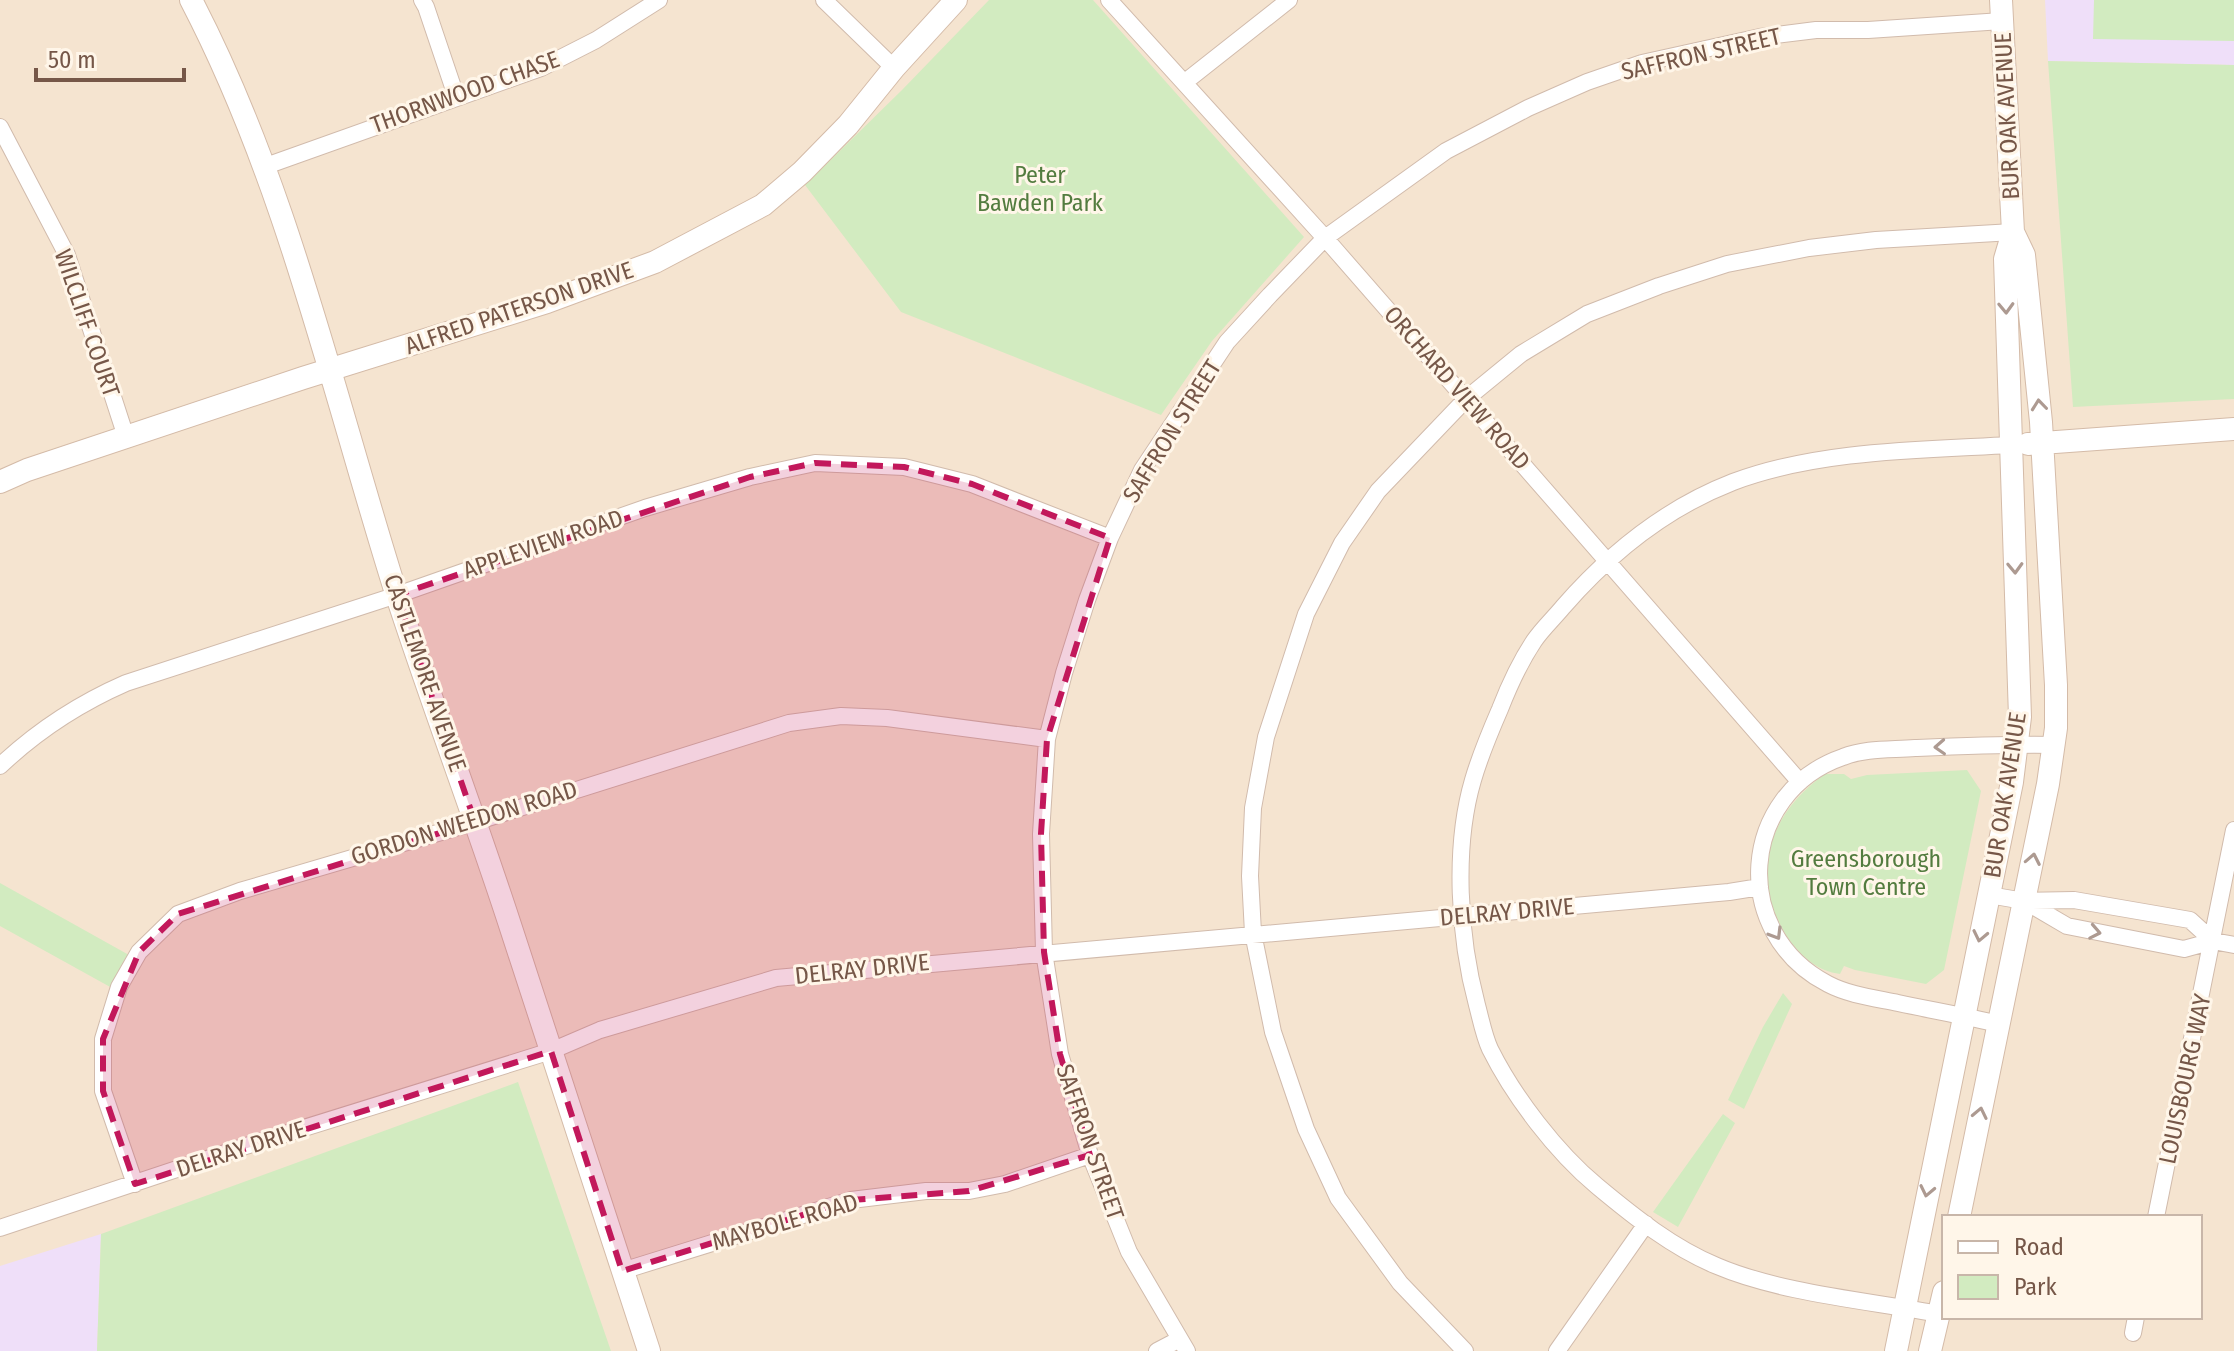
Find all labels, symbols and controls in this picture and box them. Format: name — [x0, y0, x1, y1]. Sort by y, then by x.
street label: SAFFRON STREET — [1619, 22, 1783, 86]
scale bar — [36, 32, 184, 82]
street label: BUR OAK AVENUE — [1989, 32, 2025, 200]
street label: THORNWOOD CHASE — [367, 45, 563, 139]
text: 50 m — [48, 46, 96, 74]
park label: Peter Bawden Park — [977, 161, 1104, 217]
street label: WILCLIFF COURT — [49, 246, 125, 400]
street label: ALFRED PATERSON DRIVE — [401, 256, 637, 360]
street label: ORCHARD VIEW ROAD — [1378, 300, 1536, 476]
one-way arrow — [1998, 302, 2015, 315]
street label: SAFFRON STREET — [1117, 355, 1227, 507]
one-way arrow — [2031, 398, 2048, 411]
street label: APPLEVIEW ROAD — [459, 504, 627, 584]
one-way arrow — [2007, 562, 2024, 575]
street label: CASTLEMORE AVENUE — [378, 571, 472, 775]
street label: BUR OAK AVENUE — [1978, 710, 2032, 880]
one-way arrow — [1933, 738, 1946, 755]
street label: GORDON WEEDON ROAD — [347, 775, 581, 871]
park label: Greensborough Town Centre — [1791, 845, 1941, 901]
one-way arrow — [2024, 852, 2041, 865]
street label: DELRAY DRIVE — [1439, 892, 1575, 932]
one-way arrow — [2088, 922, 2102, 939]
one-way arrow — [1766, 925, 1782, 940]
one-way arrow — [1972, 929, 1989, 943]
street label: DELRAY DRIVE — [794, 948, 930, 990]
street label: LOUISBOURG WAY — [2153, 991, 2217, 1166]
street label: SAFFRON STREET — [1050, 1060, 1130, 1224]
one-way arrow — [1971, 1106, 1988, 1120]
street label: DELRAY DRIVE — [173, 1115, 309, 1183]
one-way arrow — [1919, 1183, 1936, 1197]
street label: MAYBOLE ROAD — [709, 1188, 861, 1256]
legend — [1942, 1215, 2202, 1319]
text: Road — [2014, 1233, 2064, 1261]
text: Park — [2014, 1273, 2057, 1301]

